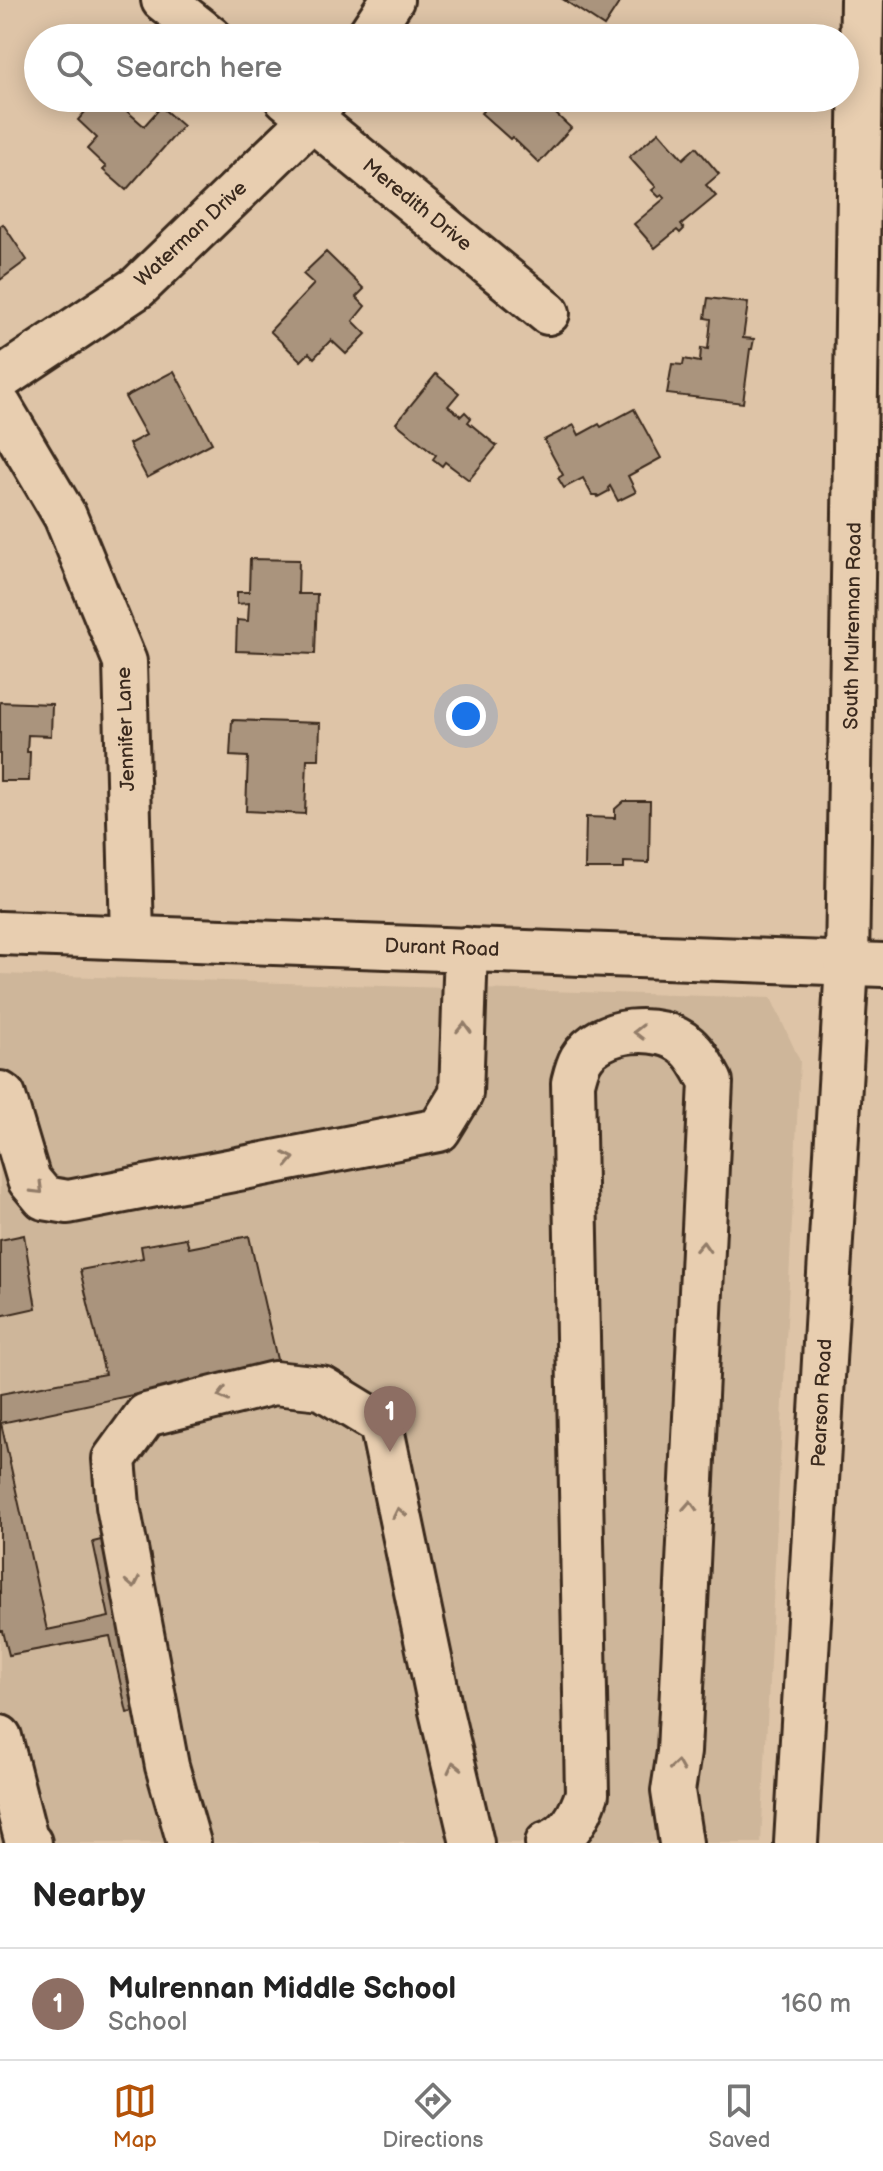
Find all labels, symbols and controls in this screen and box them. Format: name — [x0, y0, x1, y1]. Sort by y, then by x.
search box — [24, 24, 859, 112]
icon: search — [52, 46, 96, 90]
text: Search here — [116, 50, 282, 86]
street label: Meredith Drive — [358, 154, 477, 256]
street label: Waterman Drive — [130, 176, 252, 292]
street label: South Mulrennan Road — [839, 522, 867, 730]
street label: Jennifer Lane — [112, 666, 140, 792]
your location — [446, 696, 486, 736]
street label: Durant Road — [384, 934, 500, 962]
one-way arrow — [455, 1021, 472, 1034]
one-way arrow — [632, 1023, 645, 1041]
one-way arrow — [283, 1151, 296, 1168]
one-way arrow — [29, 1180, 43, 1194]
one-way arrow — [694, 1240, 711, 1253]
street label: Pearson Road — [807, 1338, 837, 1468]
one-way arrow — [217, 1386, 231, 1403]
pin: 1 — [364, 1386, 416, 1452]
one-way arrow — [682, 1499, 699, 1512]
one-way arrow — [391, 1507, 408, 1520]
one-way arrow — [124, 1576, 141, 1589]
one-way arrow — [668, 1759, 685, 1773]
one-way arrow — [446, 1761, 463, 1774]
text: Nearby — [32, 1875, 146, 1916]
text: Mulrennan Middle School — [108, 1971, 456, 2007]
text: 1 — [53, 1989, 63, 2020]
text: 160 m — [781, 1989, 851, 2020]
text: School — [108, 2007, 187, 2038]
tab: Map — [113, 2079, 157, 2154]
tab: Directions — [382, 2079, 483, 2154]
tab: Saved — [709, 2079, 770, 2154]

